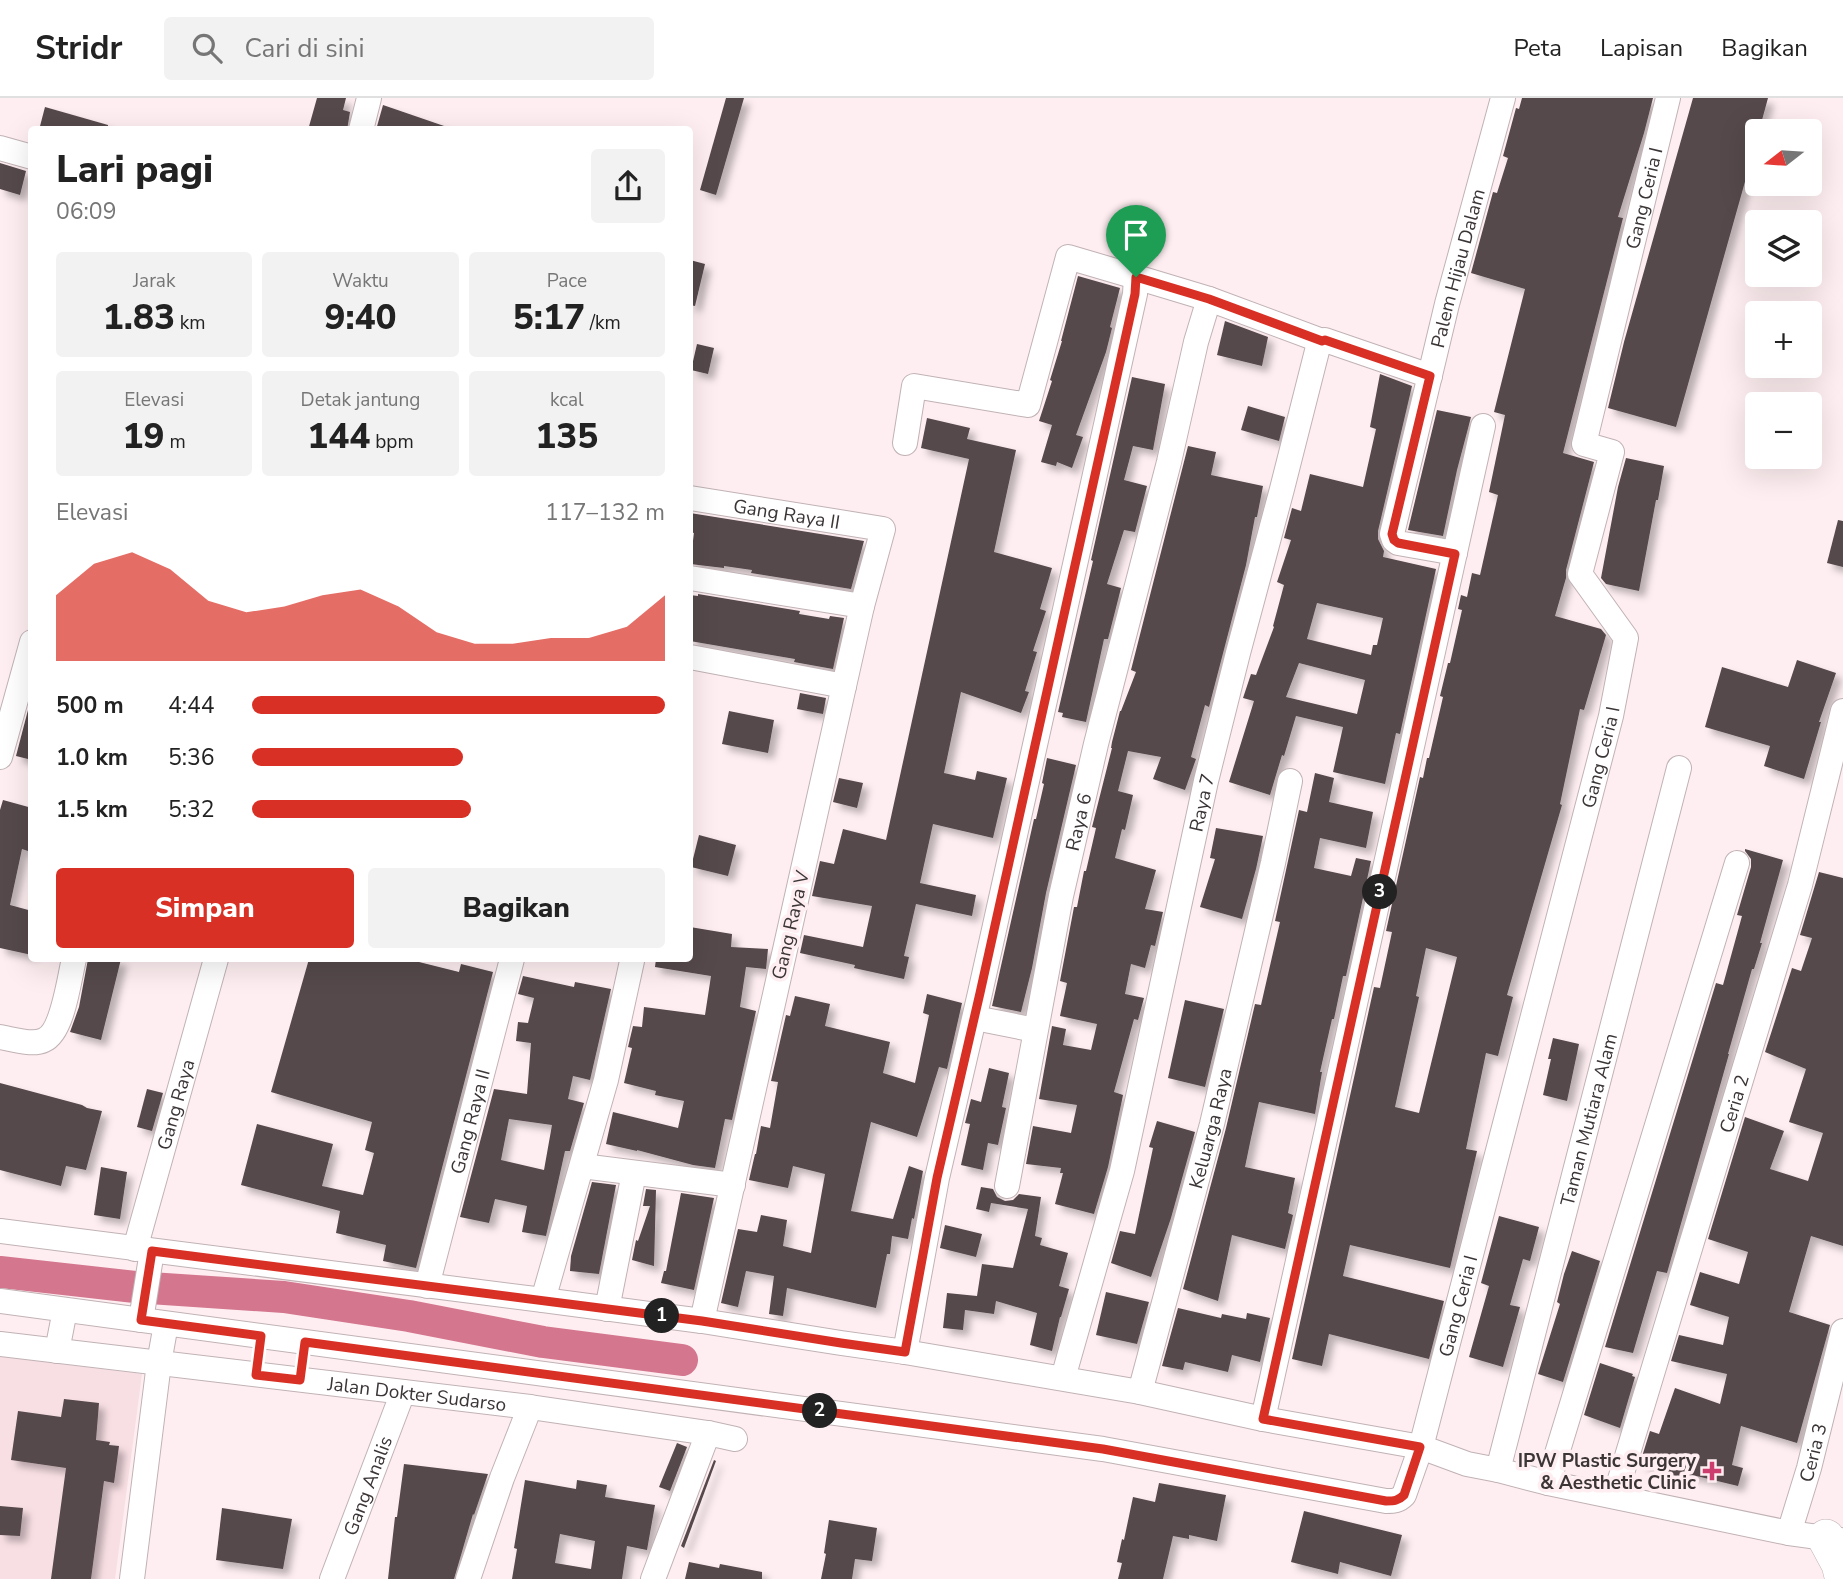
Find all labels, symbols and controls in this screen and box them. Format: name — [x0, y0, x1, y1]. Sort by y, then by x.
search box — [164, 17, 654, 80]
text: Stridr — [35, 26, 122, 71]
icon: search — [188, 29, 226, 67]
text: Cari di sini — [244, 31, 365, 66]
text: Peta — [1513, 32, 1562, 64]
text: Lapisan — [1600, 32, 1683, 64]
text: Bagikan — [1721, 32, 1808, 64]
north arrow — [1745, 119, 1822, 196]
map controls — [1745, 119, 1822, 469]
text: Lari pagi — [56, 144, 213, 195]
street label: Gang Ceria I — [1620, 145, 1670, 252]
button: share — [591, 149, 665, 223]
street label: Palem Hijau Dalam — [1425, 186, 1492, 351]
text: 06:09 — [56, 196, 116, 227]
pin — [1106, 205, 1166, 277]
button: layers — [1745, 210, 1822, 287]
icon: arrive — [1117, 216, 1155, 254]
text: Jarak — [133, 268, 175, 294]
text: Waktu — [332, 268, 389, 294]
text: Pace — [547, 268, 587, 294]
text: 1.83 — [103, 294, 175, 341]
text: 9:40 — [324, 294, 397, 341]
text: 5:17 — [513, 294, 585, 341]
button: + — [1745, 301, 1822, 378]
text: km — [175, 310, 206, 336]
text: /km — [585, 310, 621, 336]
text: Elevasi — [124, 387, 184, 413]
text: Detak jantung — [301, 387, 420, 413]
text: kcal — [550, 387, 584, 413]
button: − — [1745, 392, 1822, 469]
text: 19 — [123, 413, 165, 460]
text: 144 — [307, 413, 370, 460]
text: 135 — [535, 413, 598, 460]
text: m — [165, 429, 186, 455]
text: bpm — [370, 429, 414, 455]
street label: Gang Raya II — [731, 493, 842, 536]
text: Elevasi — [56, 497, 128, 528]
text: 117–132 m — [545, 497, 665, 528]
text: 500 m — [56, 690, 124, 721]
text: 4:44 — [168, 690, 215, 721]
street label: Gang Ceria I — [1576, 704, 1627, 811]
text: 1.0 km — [56, 742, 128, 773]
text: 5:36 — [168, 742, 215, 773]
street label: Raya 7 — [1183, 771, 1221, 834]
street label: Raya 6 — [1060, 791, 1098, 854]
text: 1.5 km — [56, 794, 128, 825]
text: 5:32 — [168, 794, 215, 825]
street label: Gang Raya V — [766, 867, 816, 982]
button: Simpan — [56, 868, 354, 948]
button: Bagikan — [368, 868, 665, 948]
pin: 3 — [1362, 874, 1398, 910]
text: 3 — [1374, 878, 1385, 904]
street label: Taman Mutiara Alam — [1555, 1030, 1624, 1209]
street label: Gang Raya — [151, 1057, 201, 1153]
street label: Gang Raya II — [445, 1066, 497, 1177]
street label: Keluarga Raya — [1183, 1066, 1239, 1192]
street label: Ceria 2 — [1714, 1071, 1756, 1136]
street label: Gang Ceria I — [1433, 1253, 1484, 1360]
pin: 1 — [644, 1298, 680, 1334]
text: 1 — [656, 1302, 667, 1328]
street label: Jalan Dokter Sudarso — [325, 1371, 508, 1418]
pin: 2 — [802, 1394, 838, 1428]
text: 2 — [814, 1397, 825, 1423]
street label: Ceria 3 — [1793, 1421, 1834, 1485]
street label: Gang Analis — [338, 1432, 399, 1539]
place label: IPW Plastic Surgery & Aesthetic Clinic — [1518, 1448, 1697, 1496]
marker: IPW Plastic Surgery & Aesthetic Clinic — [1702, 1461, 1722, 1481]

